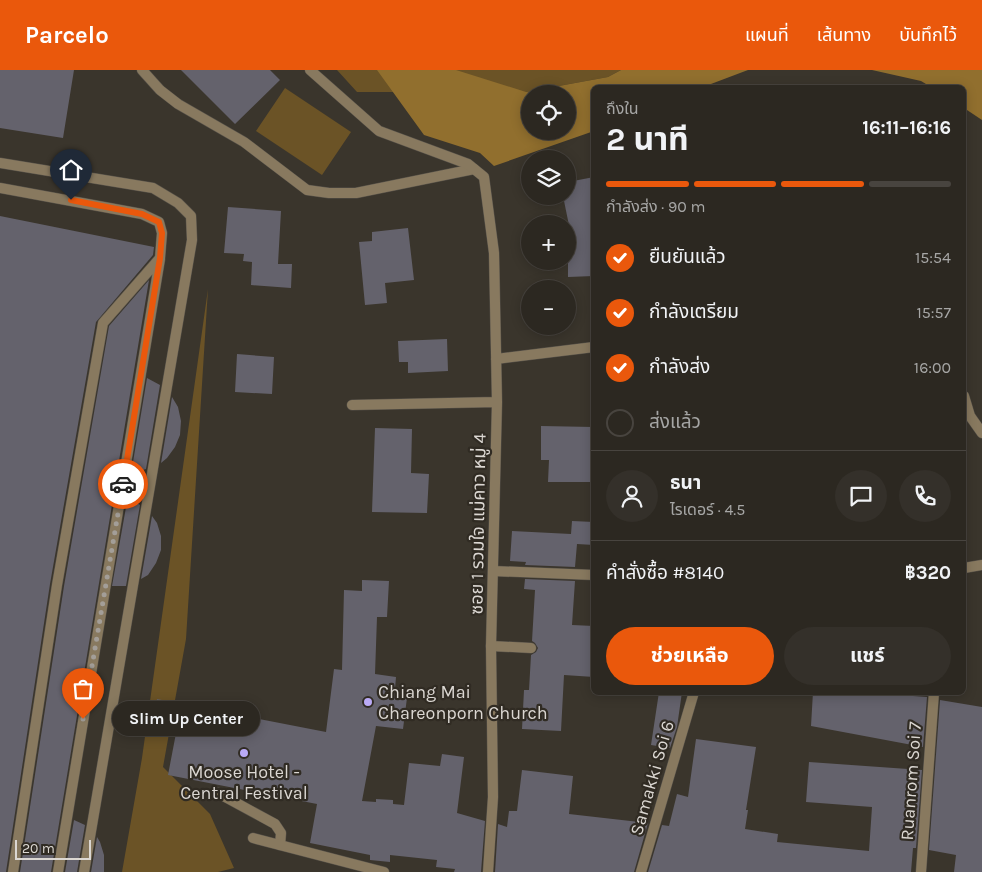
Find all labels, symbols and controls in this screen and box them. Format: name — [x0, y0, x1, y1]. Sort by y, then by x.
text: Parcelo — [25, 21, 109, 49]
text: แผนที่ — [745, 24, 789, 46]
text: เส้นทาง — [817, 24, 871, 46]
text: บันทึกไว้ — [899, 24, 957, 46]
map controls — [521, 85, 576, 335]
button: locate — [521, 85, 576, 140]
text: ถึงใน — [606, 99, 639, 118]
text: 16:11–16:16 — [862, 117, 951, 139]
text: 2 นาที — [606, 121, 689, 158]
pin — [50, 149, 92, 200]
button: layers — [521, 150, 576, 205]
icon: home — [57, 156, 85, 184]
text: กำลังส่ง · 90 m — [606, 197, 706, 216]
button: + — [521, 215, 576, 270]
icon: check — [606, 244, 634, 272]
text: ยืนยันแล้ว — [649, 246, 726, 268]
text: 15:54 — [915, 248, 951, 267]
button: − — [521, 280, 576, 335]
icon: check — [606, 299, 634, 327]
text: กำลังเตรียม — [649, 301, 739, 323]
text: 15:57 — [916, 303, 951, 322]
icon: check — [606, 354, 634, 382]
text: กำลังส่ง — [649, 356, 710, 378]
text: 16:00 — [914, 358, 951, 377]
text: ส่งแล้ว — [649, 411, 701, 433]
street label: ซอย 1 รวมใจ แม่คาว หมู่ 4 — [465, 433, 492, 615]
courier — [98, 459, 148, 509]
icon: car — [109, 470, 137, 498]
button: person — [606, 470, 658, 522]
button: chat — [835, 470, 887, 522]
button: phone — [899, 470, 951, 522]
text: ธนา — [670, 472, 701, 494]
text: ไรเดอร์ · 4.5 — [670, 500, 745, 519]
text: คำสั่งซื้อ #8140 — [606, 562, 724, 584]
text: ฿320 — [905, 562, 951, 584]
button: ช่วยเหลือ — [606, 627, 774, 685]
button: แชร์ — [784, 627, 951, 685]
pin — [62, 668, 104, 719]
icon: bag — [69, 675, 97, 703]
place label: Chiang Mai Chareonporn Church — [378, 681, 548, 724]
marker: Chiang Mai Chareonporn Church — [362, 696, 374, 708]
callout: Slim Up Center — [113, 702, 260, 736]
text: Slim Up Center — [129, 709, 243, 728]
street label: Samakki Soi 6 — [625, 718, 679, 838]
street label: Ruanrom Soi 7 — [896, 720, 926, 841]
marker: Moose Hotel - Central Festival — [238, 747, 250, 759]
place label: Moose Hotel - Central Festival — [180, 761, 308, 804]
scale bar — [15, 837, 91, 860]
text: 20 m — [22, 840, 55, 857]

